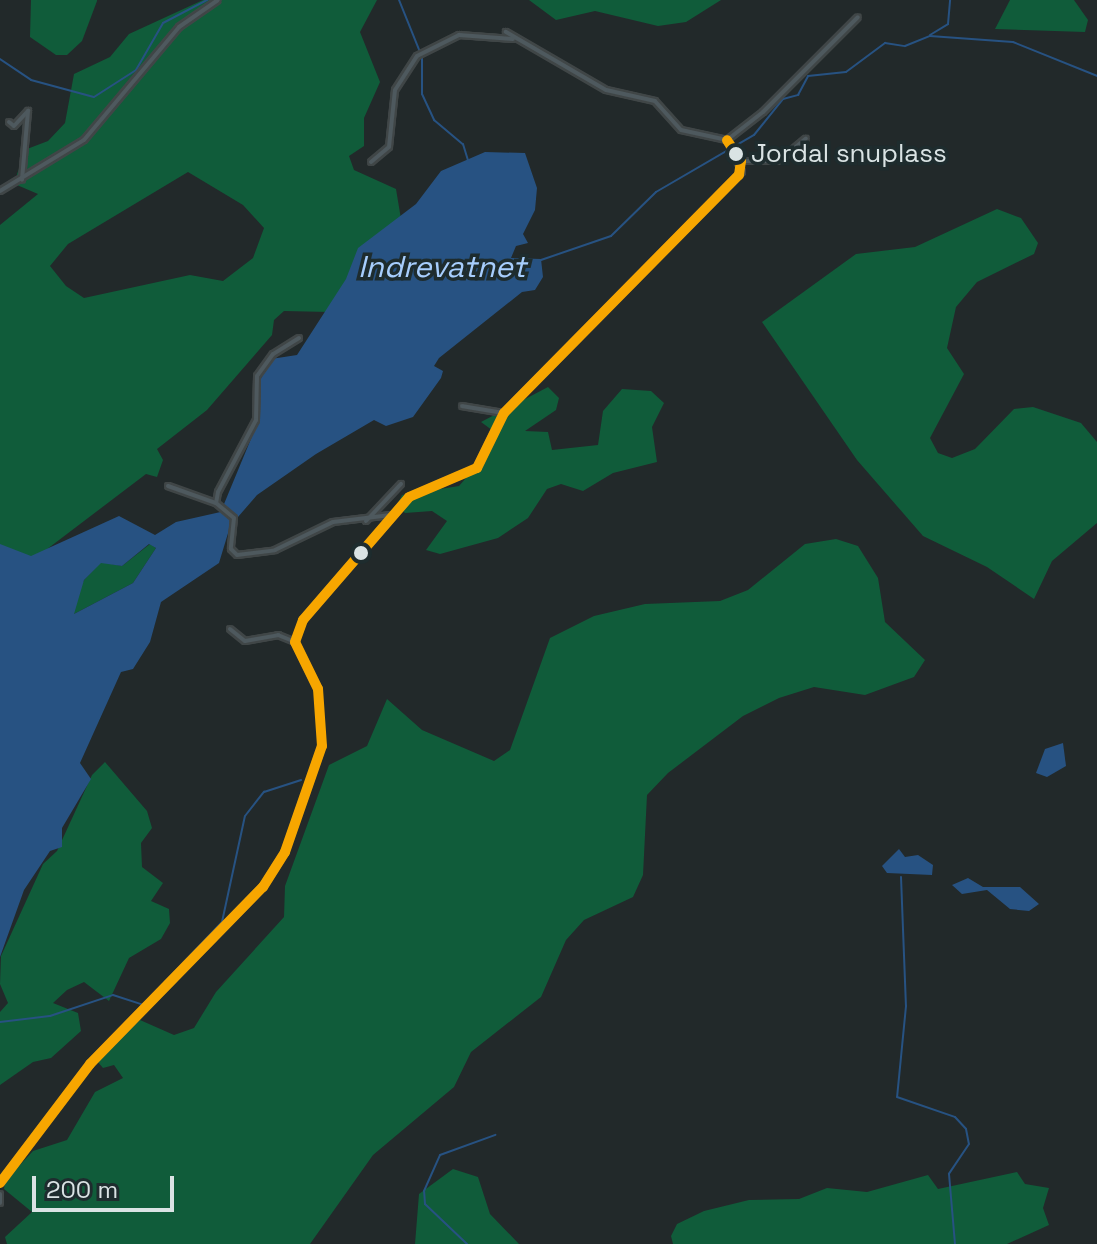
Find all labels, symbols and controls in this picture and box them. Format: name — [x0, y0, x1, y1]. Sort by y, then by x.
place label: Jordal snuplass — [751, 138, 947, 170]
marker: Jordal snuplass — [728, 146, 744, 162]
water label: Indrevatnet — [358, 249, 526, 285]
unlabelled marker — [353, 545, 369, 561]
scale bar — [36, 1160, 178, 1210]
text: 200 m — [46, 1174, 118, 1205]

